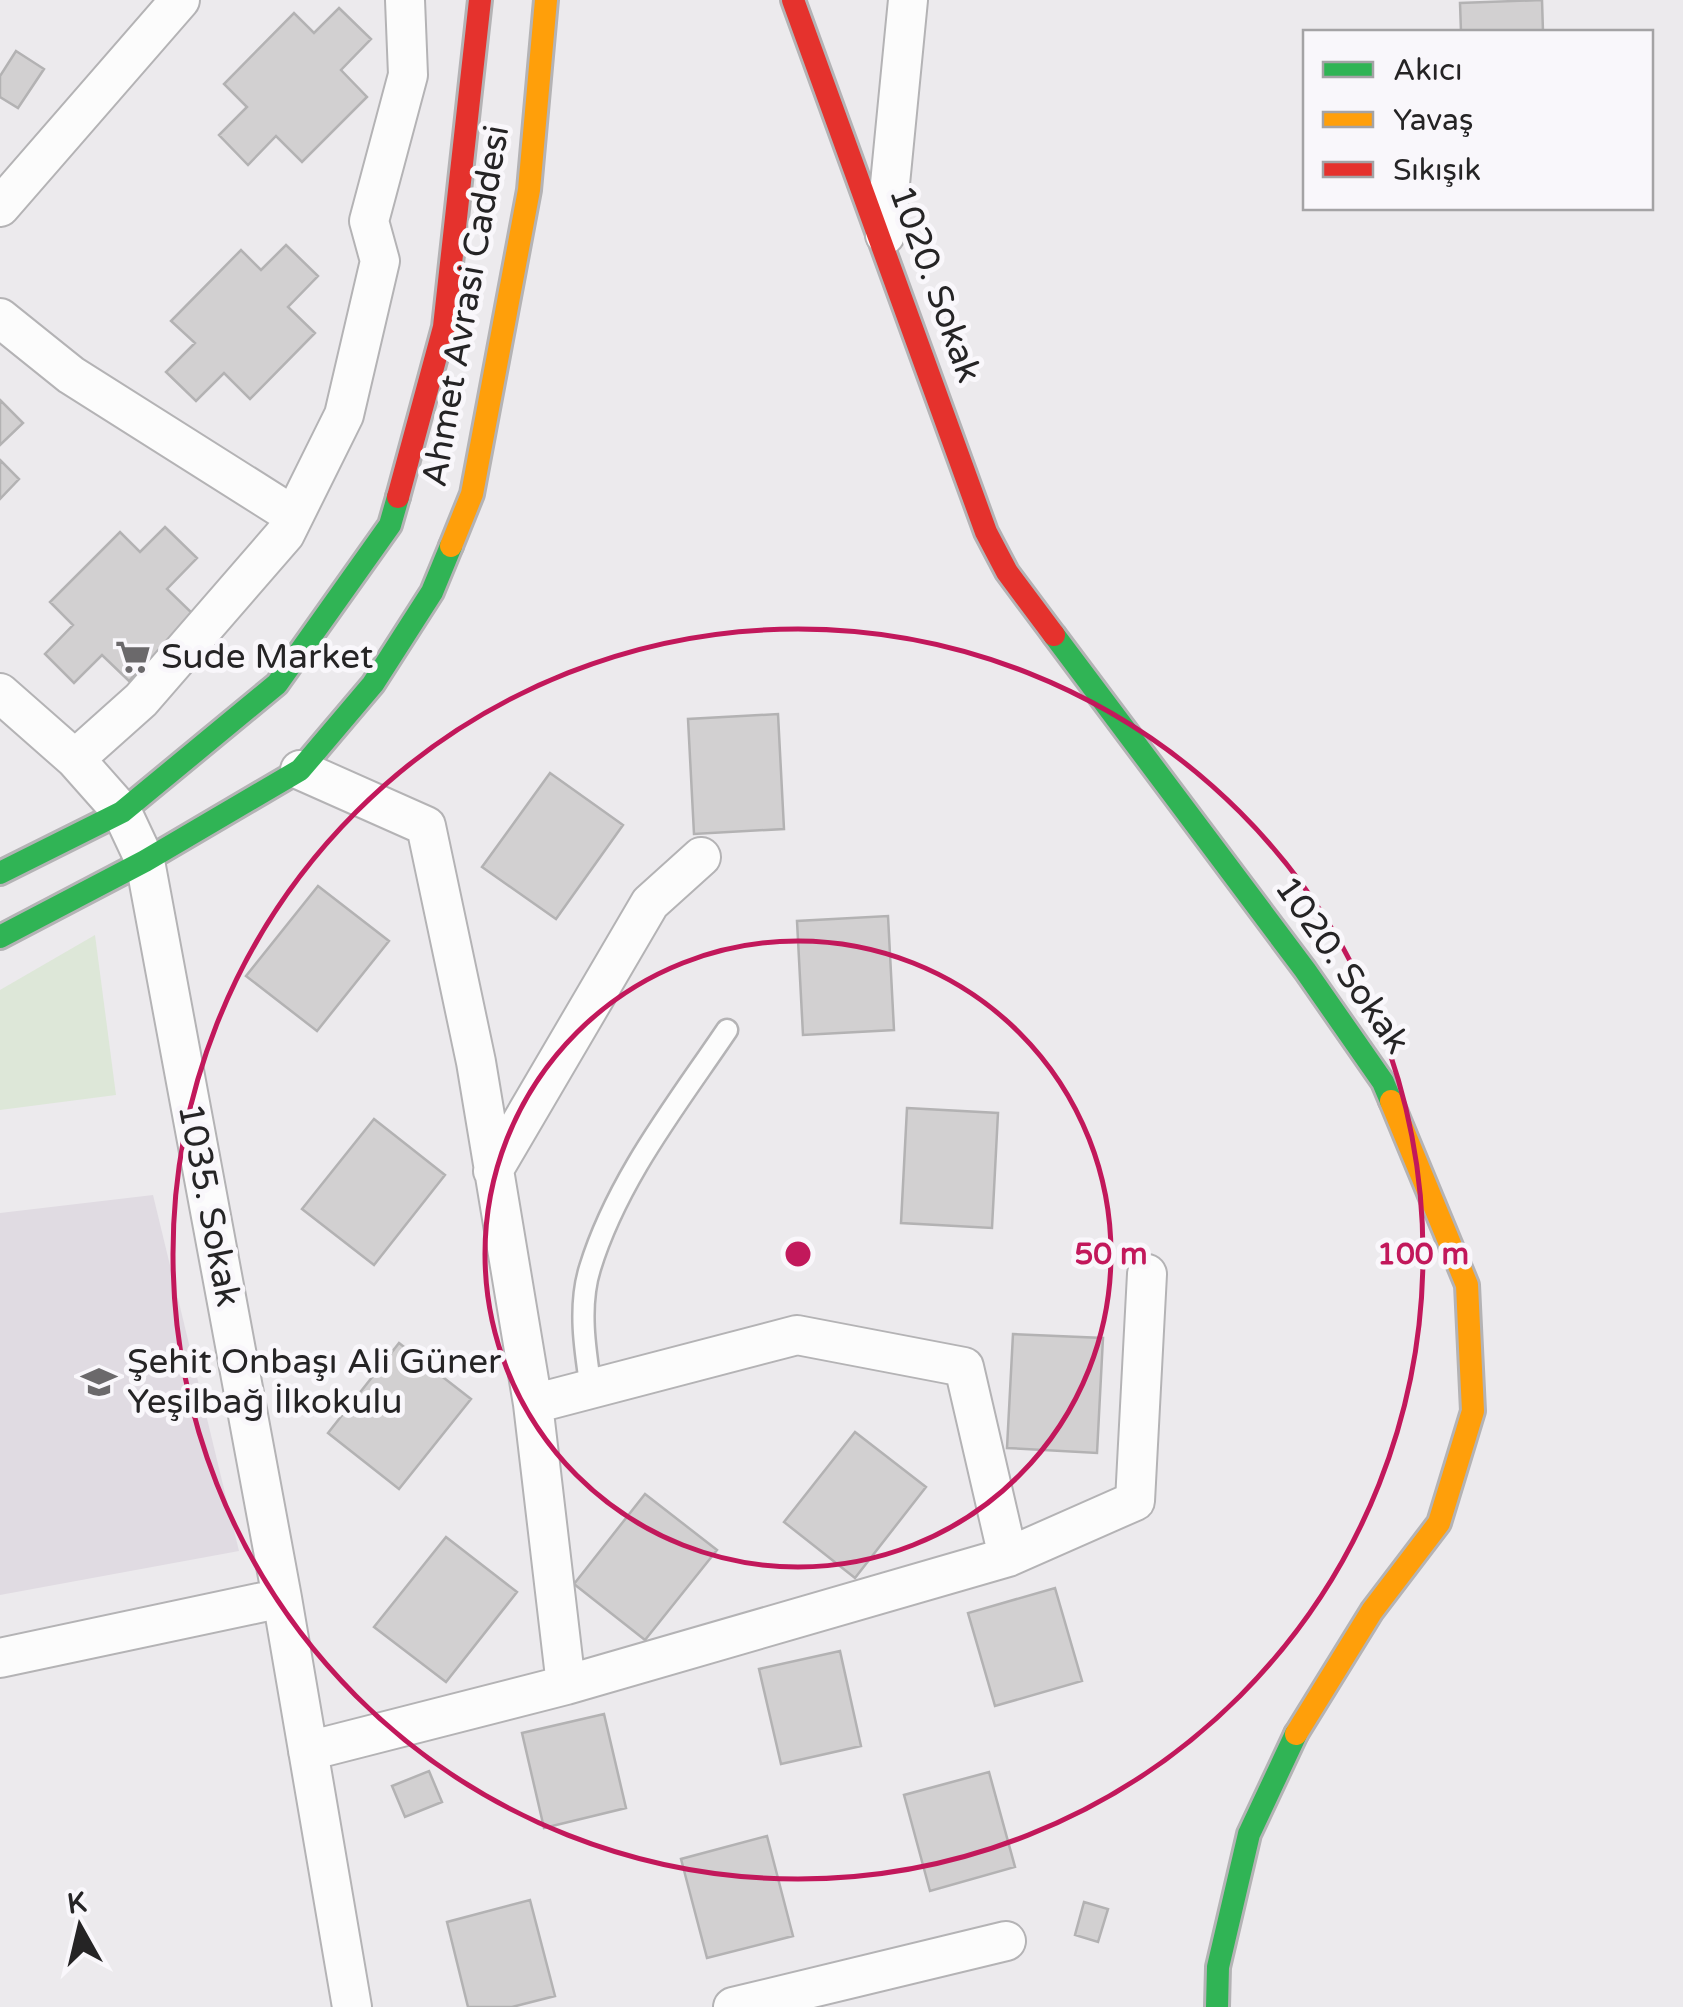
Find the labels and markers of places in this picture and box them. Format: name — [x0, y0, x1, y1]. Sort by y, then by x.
place label: Sude Market — [161, 636, 373, 678]
supermarket icon: Sude Market — [114, 638, 152, 676]
centre of rings — [780, 1236, 816, 1272]
place label: Şehit Onbaşı Ali Güner Yeşilbağ İlkokulu — [127, 1341, 502, 1423]
school or university icon: Şehit Onbaşı Ali Güner Yeşilbağ İlkokulu — [80, 1363, 118, 1401]

